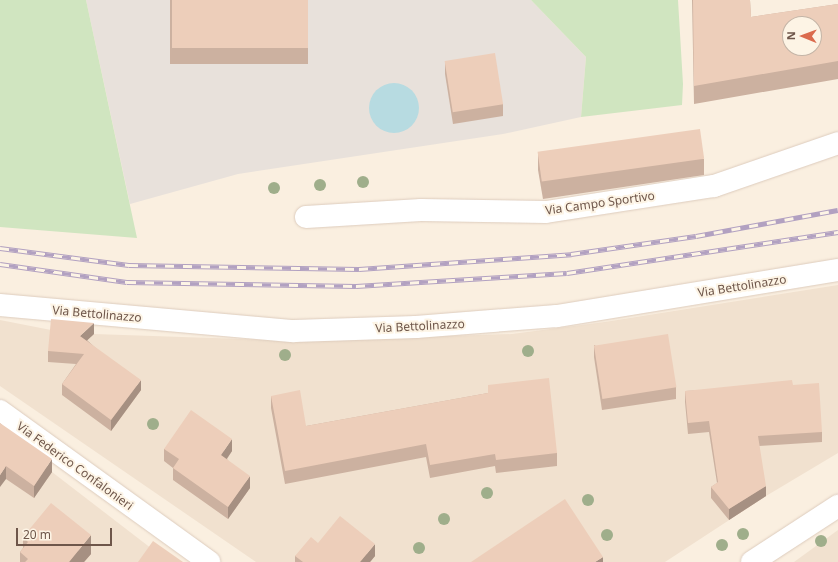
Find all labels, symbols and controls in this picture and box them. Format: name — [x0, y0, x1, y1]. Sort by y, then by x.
north arrow — [782, 16, 822, 56]
text: N — [783, 31, 798, 40]
street label: Via Campo Sportivo — [544, 188, 656, 218]
street label: Via Bettolinazzo — [697, 272, 787, 300]
street label: Via Bettolinazzo — [52, 303, 142, 325]
street label: Via Bettolinazzo — [375, 316, 465, 336]
street label: Via Federico Confalonieri — [14, 419, 136, 513]
scale bar — [18, 520, 114, 546]
text: 20 m — [23, 526, 51, 543]

